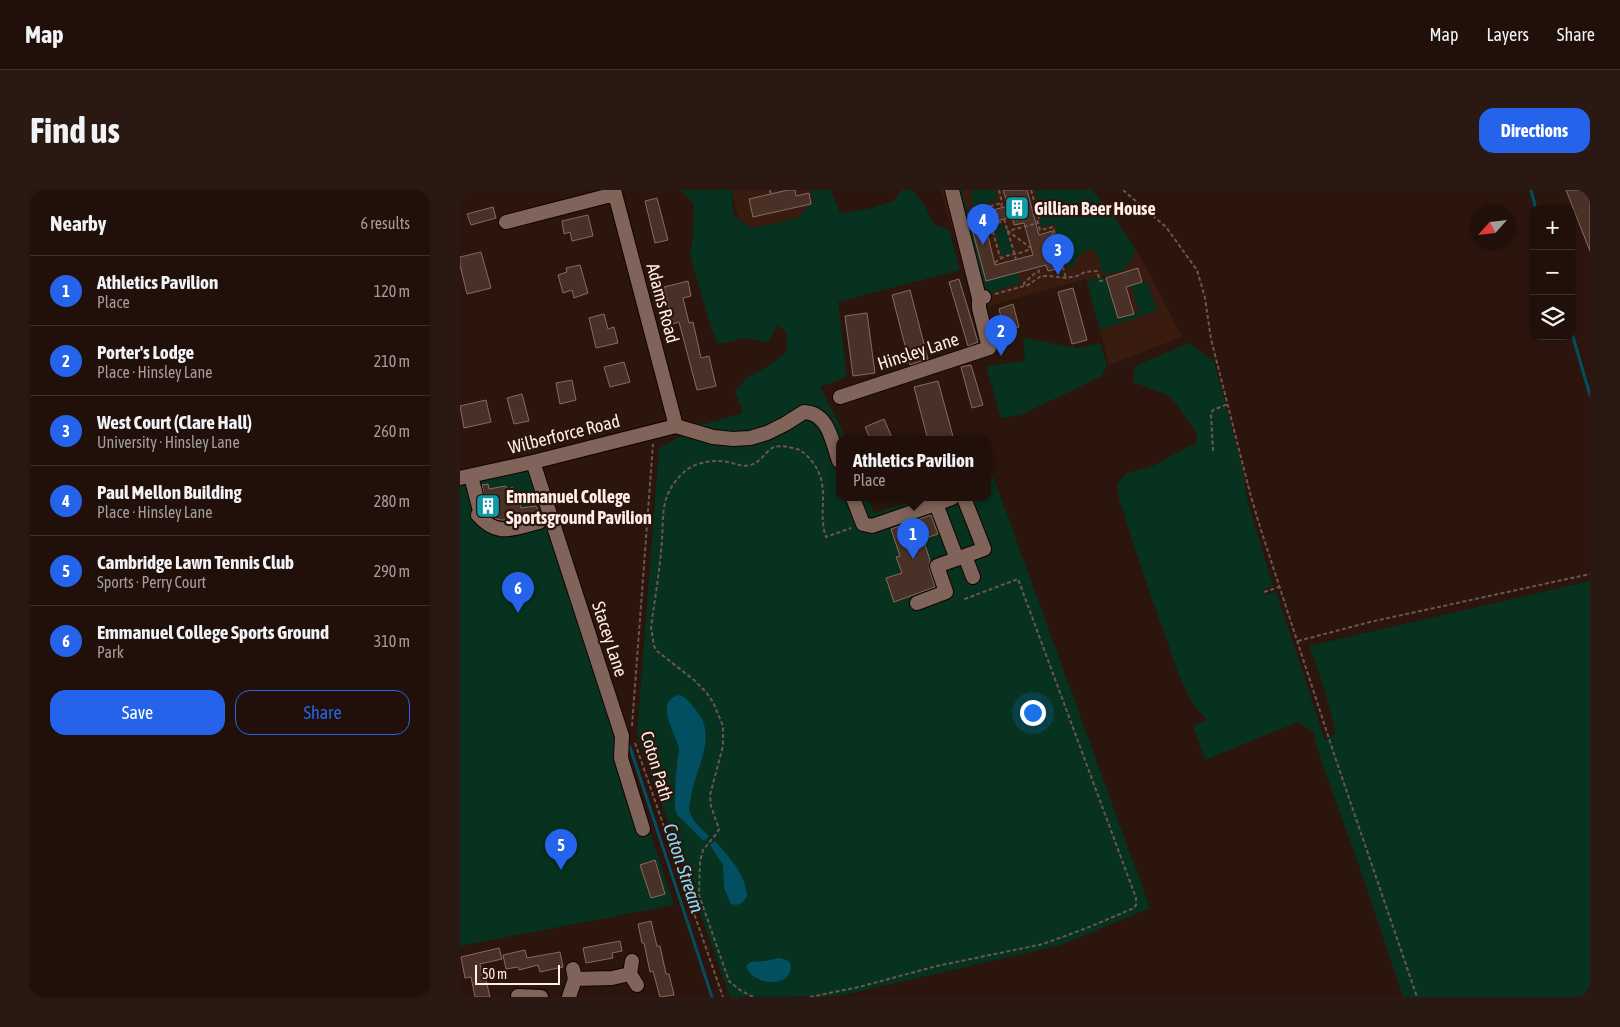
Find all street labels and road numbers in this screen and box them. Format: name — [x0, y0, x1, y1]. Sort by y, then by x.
street label: Adams Road — [642, 261, 684, 345]
street label: Hinsley Lane — [875, 328, 961, 374]
street label: Wilberforce Road — [506, 410, 622, 458]
street label: Stacey Lane — [588, 599, 632, 679]
street label: Coton Path — [636, 729, 678, 803]

